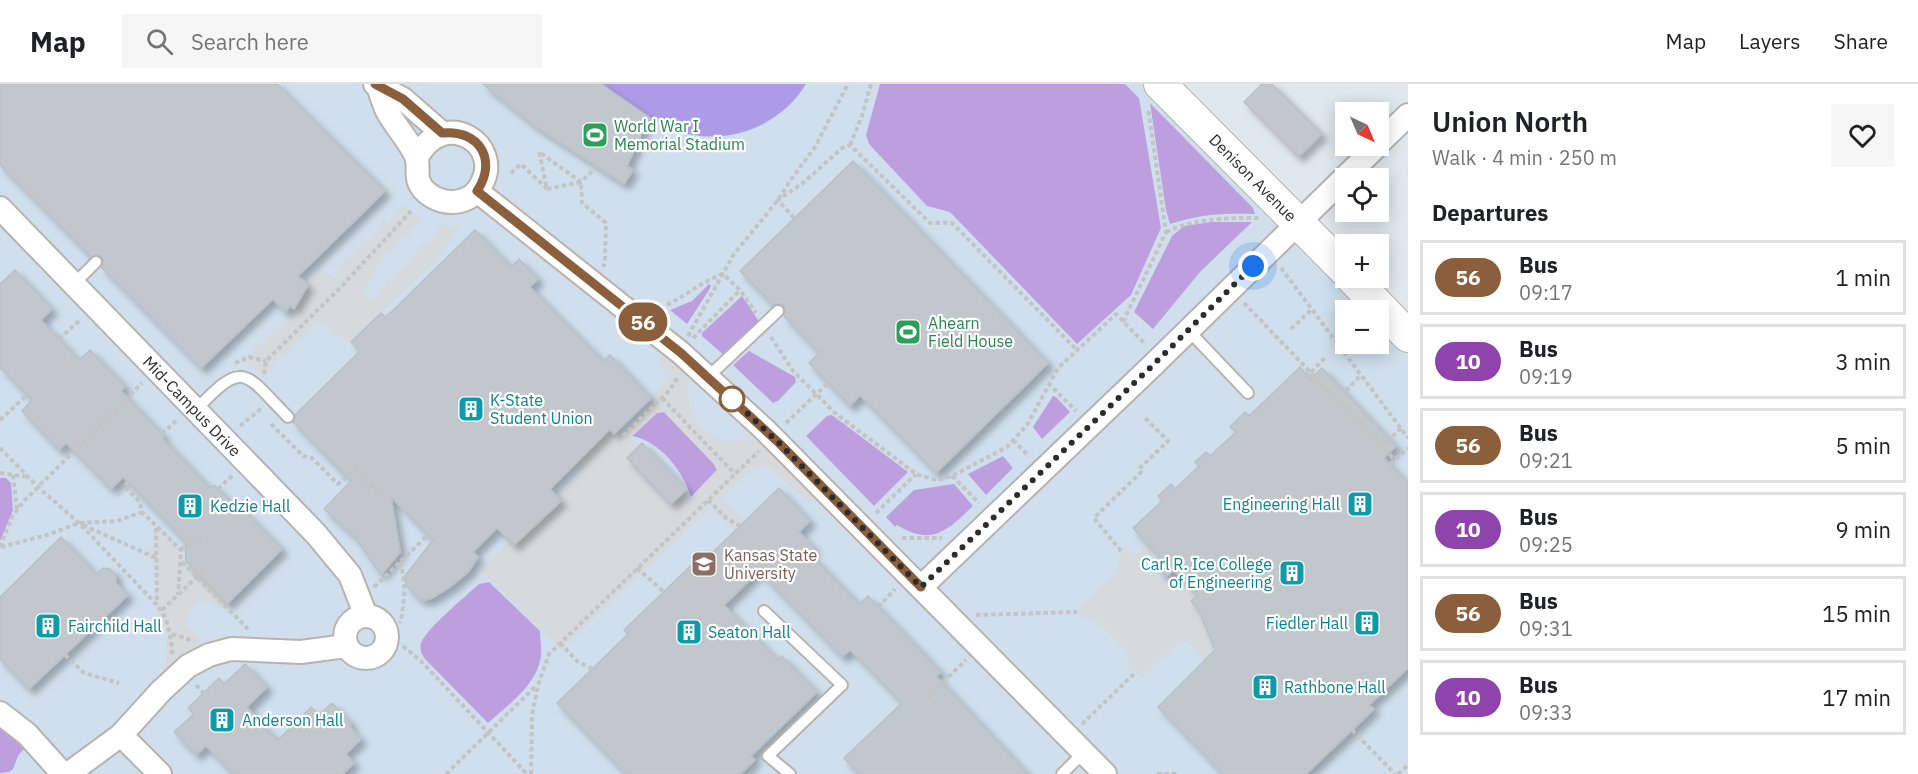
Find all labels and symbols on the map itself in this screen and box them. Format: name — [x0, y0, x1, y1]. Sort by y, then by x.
north arrow — [1335, 102, 1389, 156]
place label: World War I Memorial Stadium — [614, 116, 745, 154]
sports icon: World War I Memorial Stadium — [580, 120, 610, 150]
street label: Denison Avenue — [1205, 129, 1301, 226]
your location — [1238, 251, 1268, 281]
line badge: 56 — [616, 302, 670, 342]
place label: Ahearn Field House — [928, 313, 1013, 351]
sports icon: Ahearn Field House — [893, 317, 923, 347]
street label: Mid-Campus Drive — [139, 352, 246, 461]
unlabelled marker — [719, 386, 745, 412]
place label: K-State Student Union — [490, 390, 593, 428]
building icon: K-State Student Union — [456, 394, 486, 424]
building icon: Engineering Hall — [1345, 489, 1375, 519]
building icon: Kedzie Hall — [175, 491, 205, 521]
place label: Engineering Hall — [1223, 494, 1340, 514]
place label: Kedzie Hall — [210, 496, 290, 516]
place label: Kansas State University — [724, 545, 817, 583]
school or university icon: Kansas State University — [689, 549, 719, 579]
place label: Carl R. Ice College of Engineering — [1141, 554, 1273, 592]
building icon: Carl R. Ice College of Engineering — [1277, 558, 1307, 588]
building icon: Fiedler Hall — [1352, 608, 1382, 638]
building icon: Fairchild Hall — [33, 611, 63, 641]
place label: Fiedler Hall — [1266, 613, 1348, 633]
place label: Fairchild Hall — [68, 616, 162, 636]
building icon: Seaton Hall — [674, 617, 704, 647]
place label: Seaton Hall — [708, 622, 790, 642]
building icon: Rathbone Hall — [1250, 672, 1280, 702]
place label: Rathbone Hall — [1284, 677, 1386, 697]
building icon: Anderson Hall — [207, 705, 237, 735]
place label: Anderson Hall — [242, 710, 343, 730]

